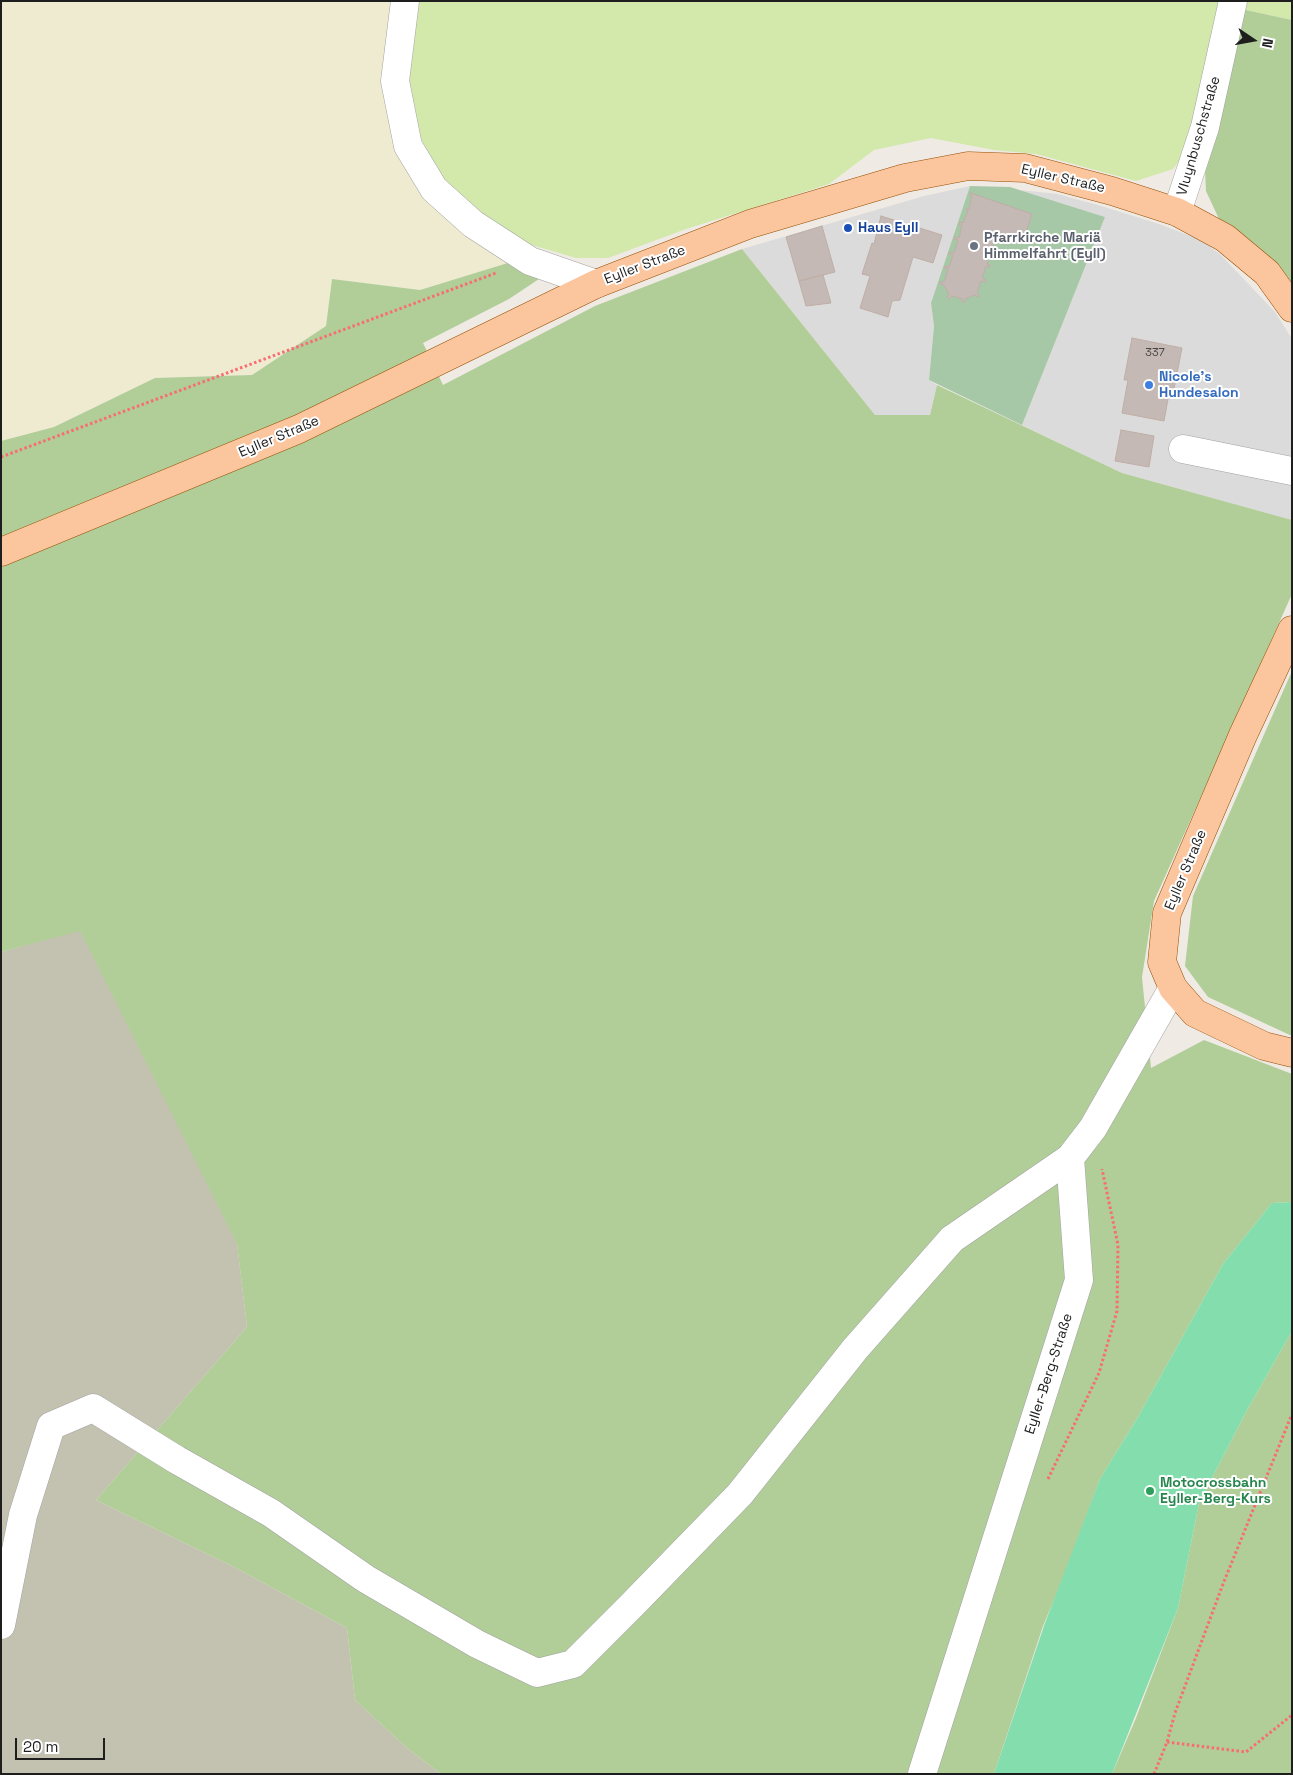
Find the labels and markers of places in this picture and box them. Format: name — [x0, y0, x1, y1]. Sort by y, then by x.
place label: Haus Eyll — [858, 220, 918, 236]
marker: Haus Eyll — [842, 222, 854, 234]
place label: Pfarrkirche Mariä Himmelfahrt (Eyll) — [984, 230, 1106, 262]
marker: Pfarrkirche Mariä Himmelfahrt (Eyll) — [968, 240, 980, 252]
place label: Nicole's Hundesalon — [1159, 369, 1239, 402]
marker: Nicole's Hundesalon — [1143, 379, 1155, 391]
place label: Motocrossbahn Eyller-Berg-Kurs — [1160, 1475, 1271, 1508]
marker: Motocrossbahn Eyller-Berg-Kurs — [1144, 1485, 1156, 1497]

